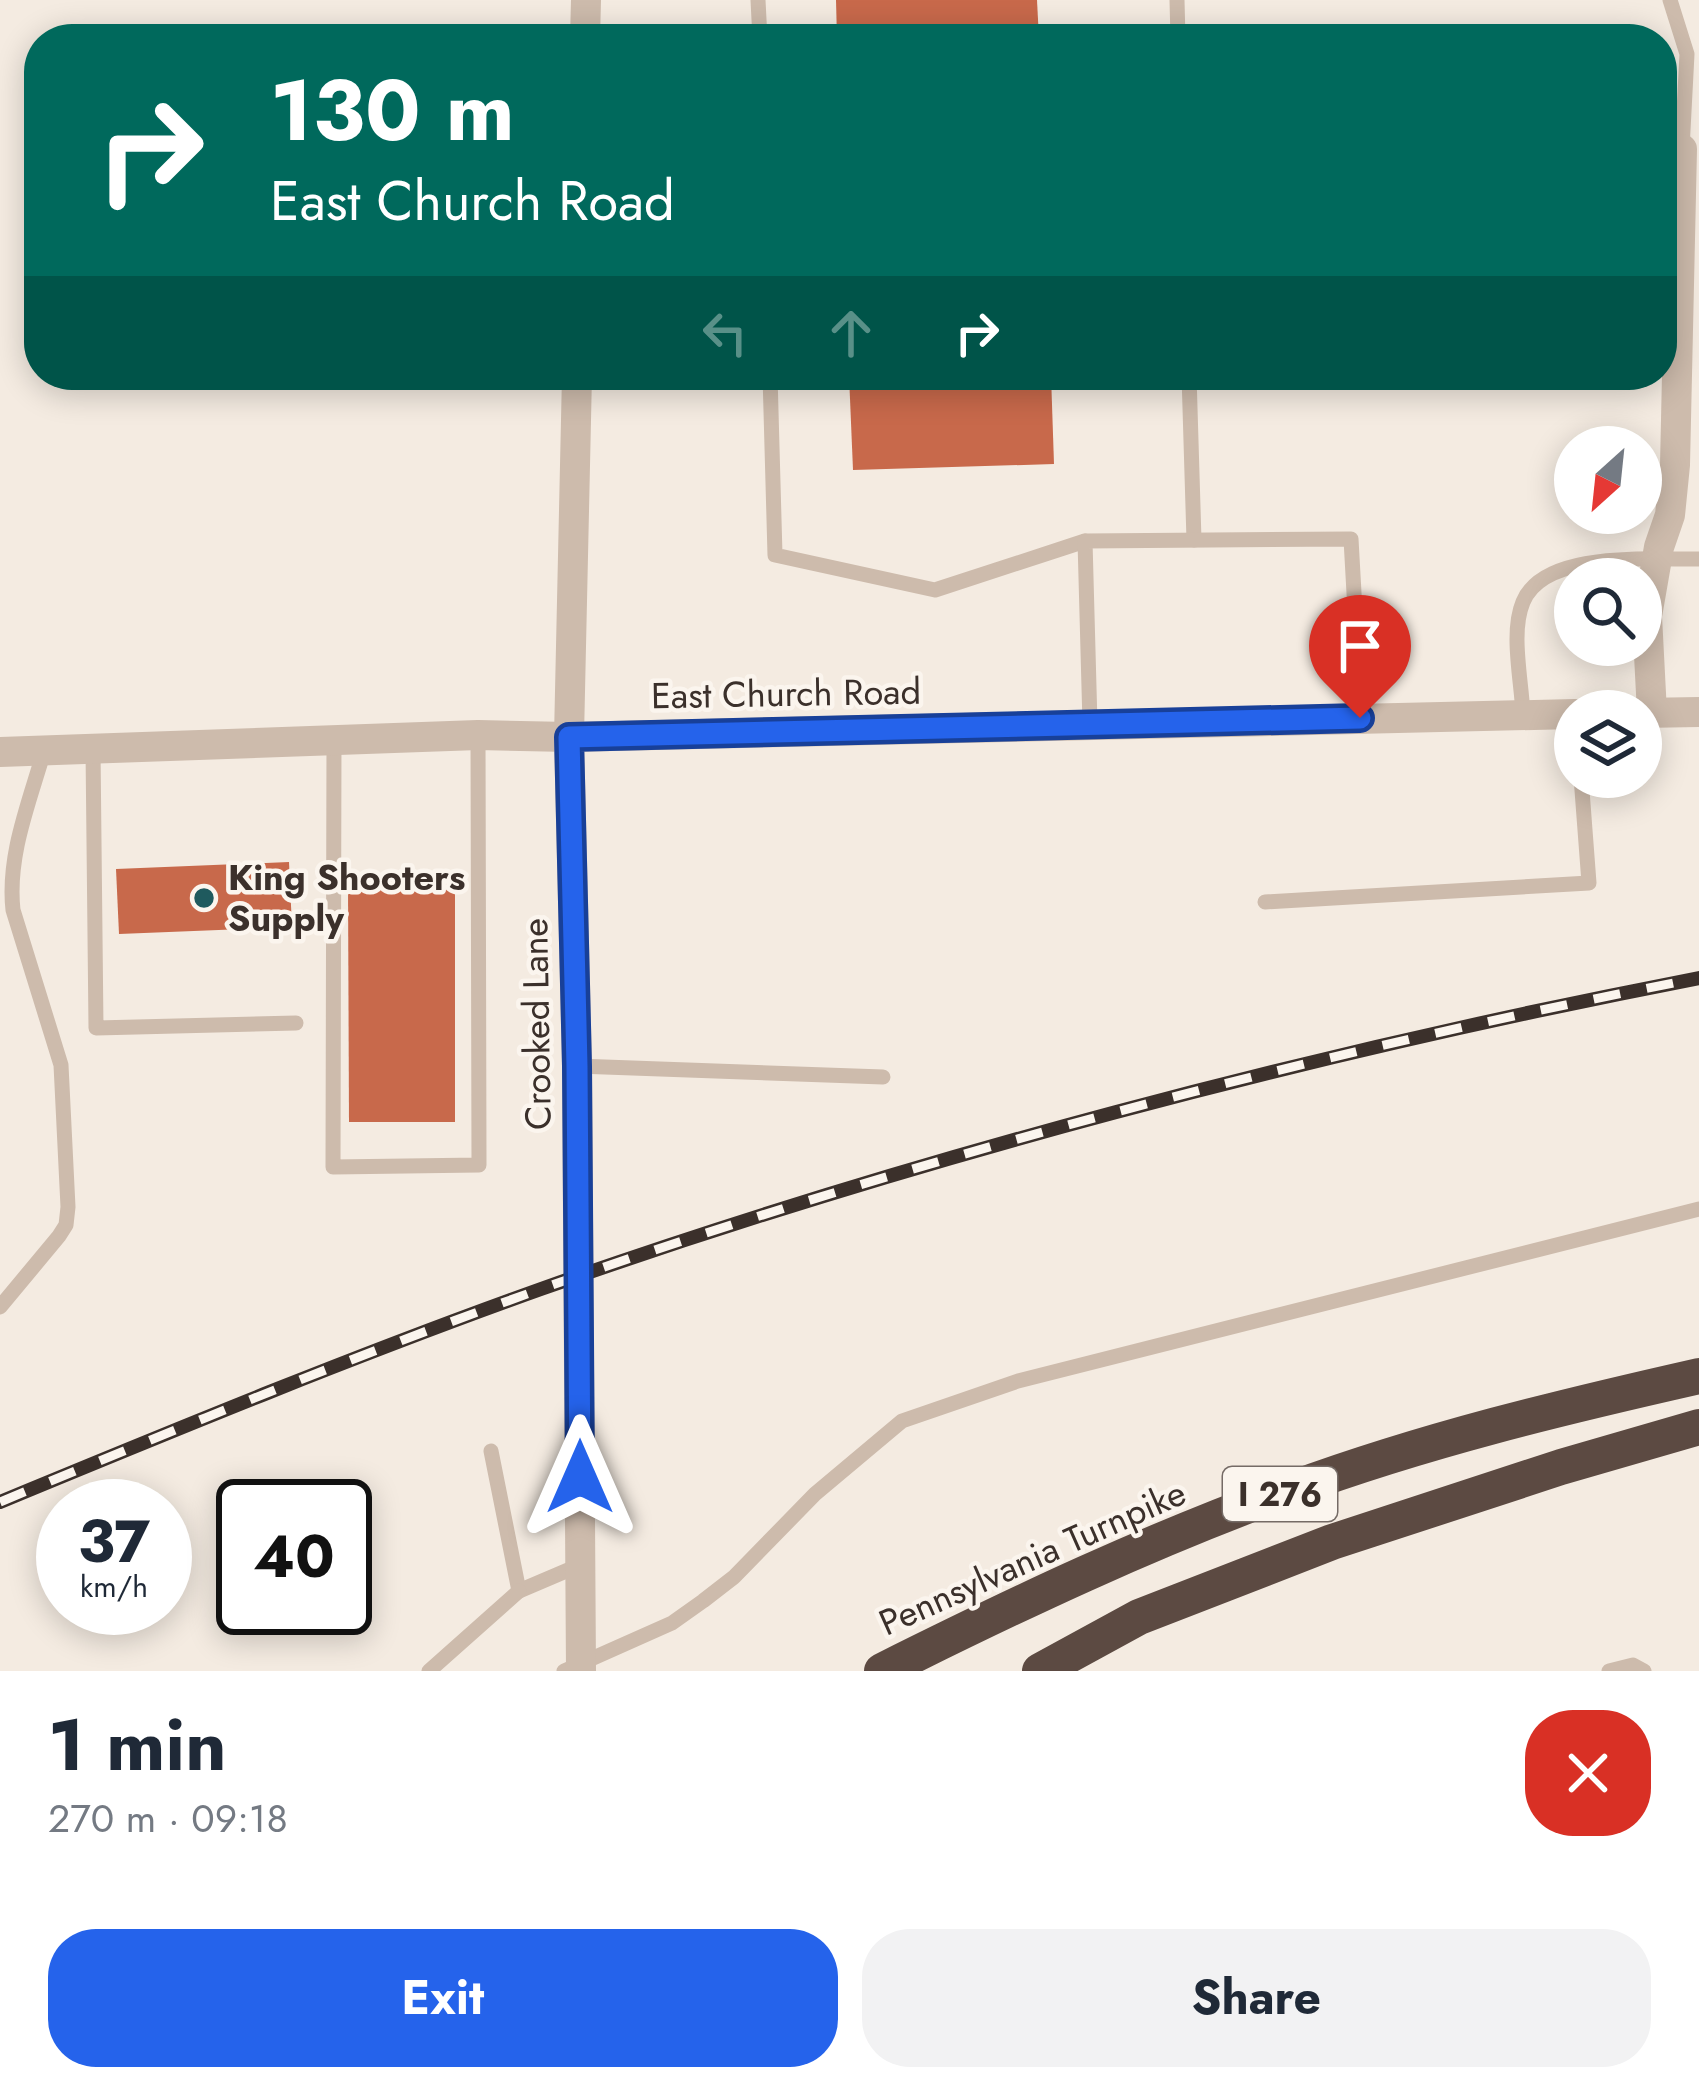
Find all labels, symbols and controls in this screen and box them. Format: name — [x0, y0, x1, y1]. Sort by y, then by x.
text: 130 m — [270, 50, 515, 172]
icon: right — [72, 72, 228, 228]
text: East Church Road — [270, 162, 675, 240]
icon: left — [692, 300, 758, 366]
icon: ahead — [818, 300, 884, 366]
icon: right — [944, 300, 1010, 366]
north arrow — [1554, 426, 1662, 534]
map controls — [1554, 426, 1662, 798]
button: search — [1554, 558, 1662, 666]
pin — [1309, 595, 1411, 718]
icon: arrive — [1327, 613, 1393, 679]
street label: East Church Road — [651, 665, 921, 721]
button: layers — [1554, 690, 1662, 798]
place label: King Shooters Supply — [228, 851, 465, 944]
marker: King Shooters Supply — [191, 885, 217, 911]
street label: Crooked Lane — [508, 918, 564, 1130]
position arrow — [517, 1414, 643, 1540]
street label: Pennsylvania Turnpike — [870, 1466, 1194, 1648]
road number: I 276 — [1223, 1467, 1337, 1521]
speed limit sign: 40 — [216, 1479, 372, 1635]
text: 37 — [78, 1498, 150, 1585]
text: km/h — [80, 1565, 148, 1608]
text: 1 min — [48, 1693, 227, 1797]
button: close — [1525, 1710, 1651, 1836]
text: 270 m · 09:18 — [48, 1790, 288, 1847]
button: Exit — [48, 1929, 838, 2067]
button: Share — [862, 1929, 1651, 2067]

